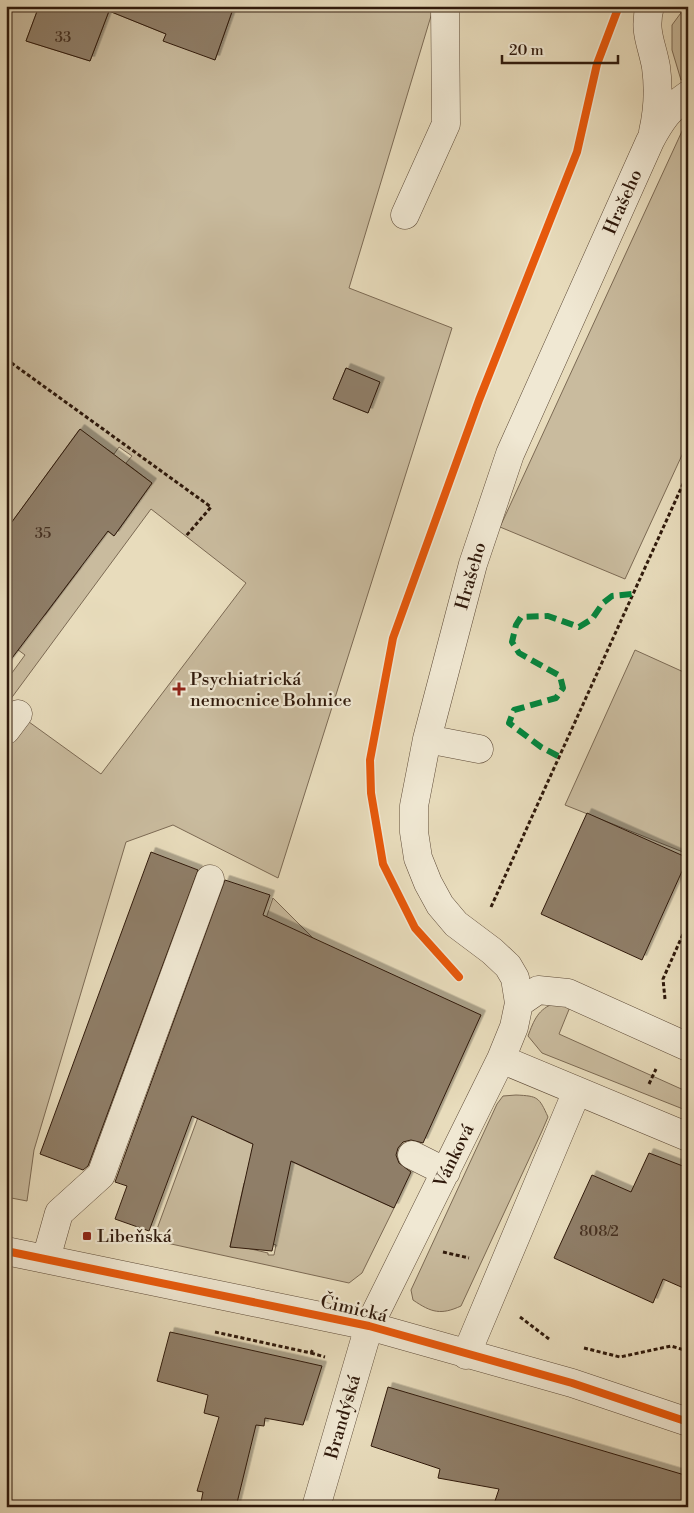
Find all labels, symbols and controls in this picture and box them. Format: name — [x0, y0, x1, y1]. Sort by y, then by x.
house number: 33 — [55, 28, 71, 47]
scale bar — [502, 32, 618, 64]
text: 20 m — [509, 41, 544, 60]
street label: Hrašeho — [598, 166, 648, 238]
house number: 35 — [35, 524, 51, 543]
street label: Hrašeho — [450, 540, 492, 612]
place label: Psychiatrická nemocnice Bohnice — [190, 668, 352, 712]
marker: Psychiatrická nemocnice Bohnice — [172, 682, 186, 696]
street label: Vánková — [428, 1120, 480, 1193]
house number: 808/2 — [579, 1222, 619, 1241]
place label: Libeňská — [97, 1225, 173, 1248]
marker: Libeňská — [81, 1230, 93, 1242]
street label: Čimická — [318, 1290, 391, 1328]
street label: Brandýská — [320, 1371, 366, 1463]

